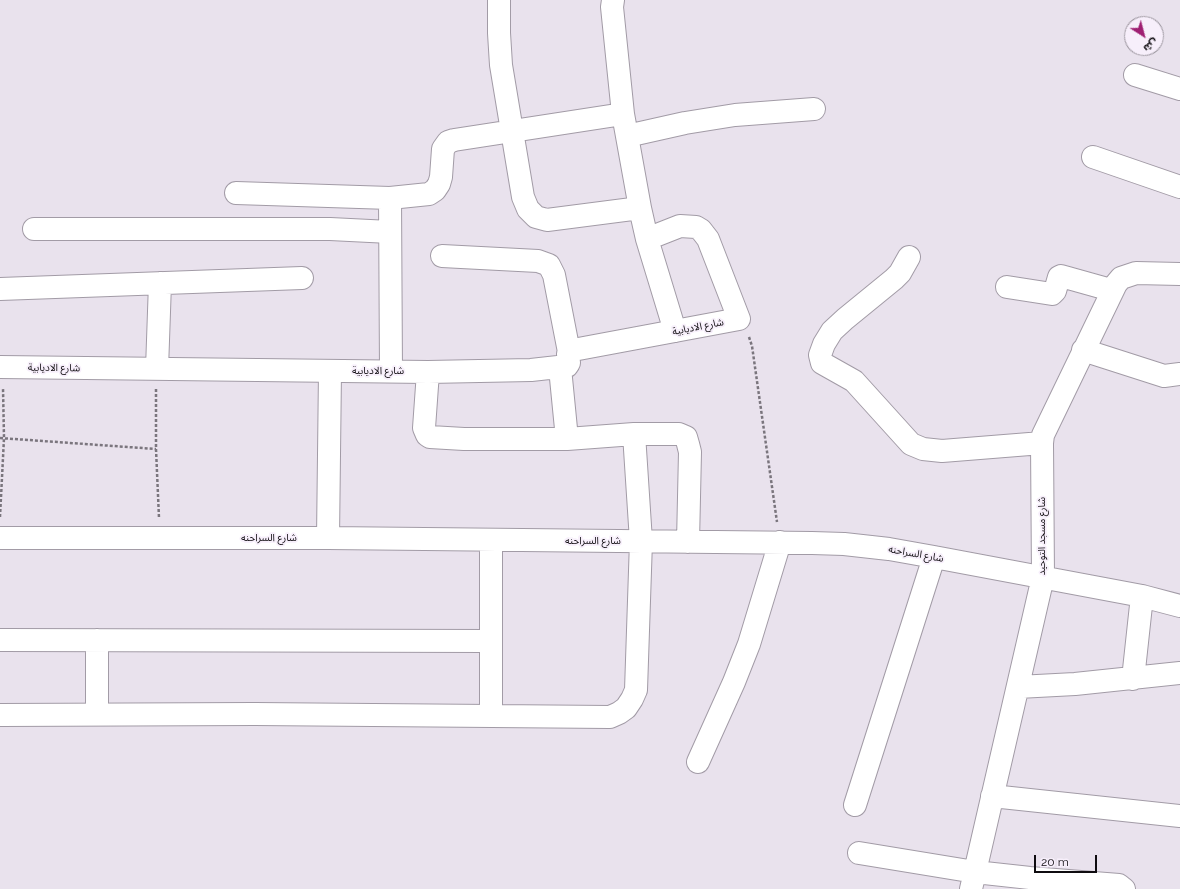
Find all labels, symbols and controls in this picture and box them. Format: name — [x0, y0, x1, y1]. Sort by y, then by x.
north arrow — [1124, 16, 1164, 56]
text: ش — [1141, 36, 1161, 55]
street label: شارع الاديابية — [671, 316, 725, 338]
street label: شارع الاديابية — [28, 362, 80, 374]
street label: شارع الاديابية — [352, 365, 404, 377]
street label: شارع مسجد التوحيد — [1036, 497, 1048, 575]
street label: شارع السراحنه — [241, 532, 297, 544]
street label: شارع السراحنه — [565, 535, 621, 547]
street label: شارع السراحنه — [887, 543, 945, 565]
scale bar — [1036, 847, 1099, 873]
text: 20 m — [1041, 855, 1069, 869]

